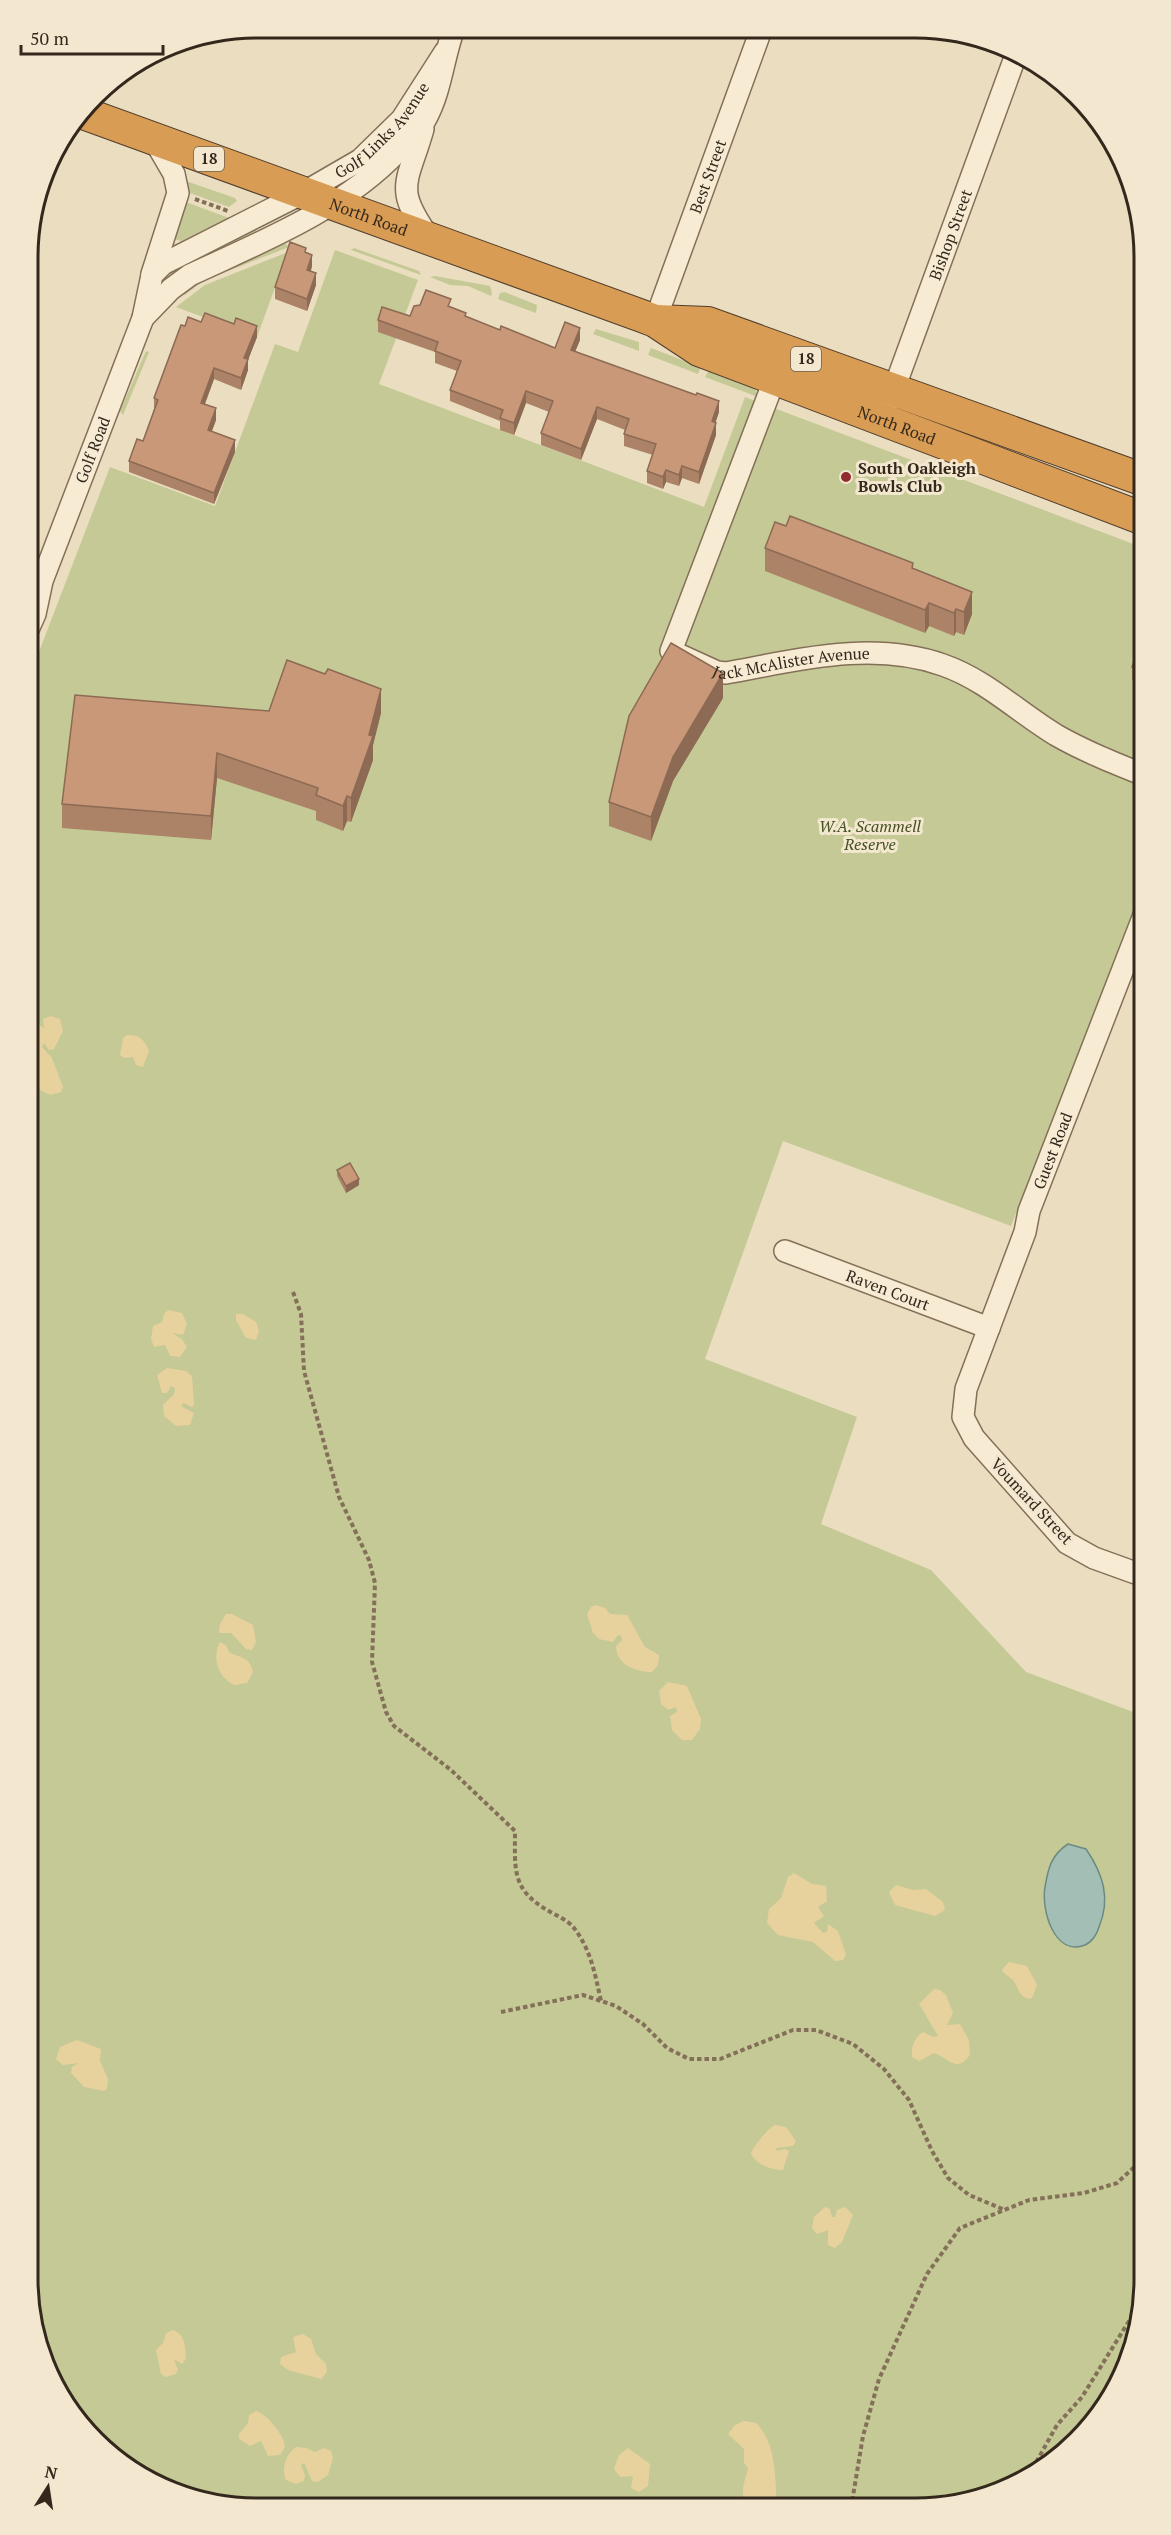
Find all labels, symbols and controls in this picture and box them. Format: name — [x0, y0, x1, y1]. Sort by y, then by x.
scale bar — [21, 18, 164, 56]
text: 50 m — [30, 26, 70, 50]
street label: Golf Links Avenue — [331, 78, 434, 183]
street label: Best Street — [684, 136, 731, 216]
road number: 18 — [194, 147, 224, 171]
street label: Bishop Street — [924, 186, 977, 283]
street label: North Road — [327, 192, 411, 241]
road number: 18 — [791, 347, 821, 371]
street label: North Road — [855, 400, 939, 450]
street label: Golf Road — [70, 413, 115, 486]
place label: South Oakleigh Bowls Club — [858, 457, 977, 497]
marker: South Oakleigh Bowls Club — [839, 470, 853, 484]
street label: Jack McAlister Avenue — [709, 642, 870, 684]
park label: W.A. Scammell Reserve — [819, 815, 922, 855]
street label: Guest Road — [1028, 1109, 1077, 1192]
street label: Raven Court — [843, 1264, 933, 1316]
street label: Voumard Street — [986, 1453, 1078, 1549]
north arrow — [18, 2457, 78, 2517]
text: N — [43, 2460, 59, 2484]

